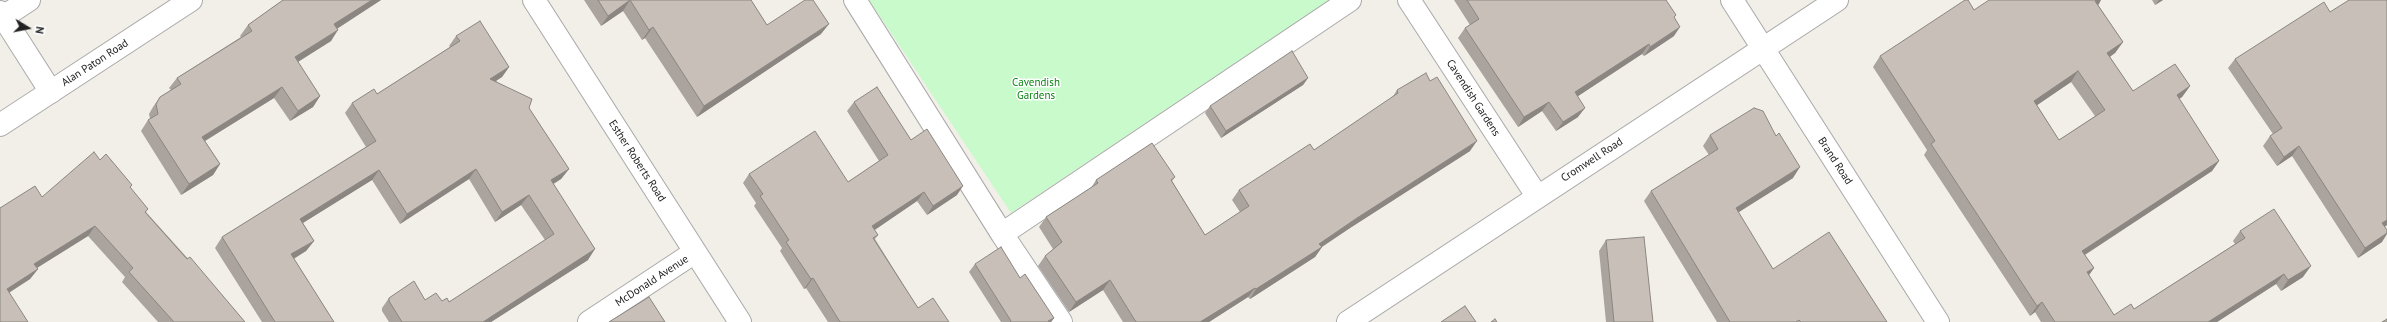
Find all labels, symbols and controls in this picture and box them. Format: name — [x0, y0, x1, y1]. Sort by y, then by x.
north arrow — [8, 8, 48, 48]
text: N — [32, 25, 47, 35]
street label: Alan Paton Road — [59, 36, 131, 90]
street label: Cavendish Gardens — [1443, 57, 1503, 139]
park label: Cavendish Gardens — [1012, 76, 1060, 102]
street label: Esther Roberts Road — [606, 118, 668, 204]
street label: Cromwell Road — [1559, 135, 1625, 185]
street label: Brand Road — [1815, 135, 1855, 187]
street label: McDonald Avenue — [613, 252, 691, 310]

